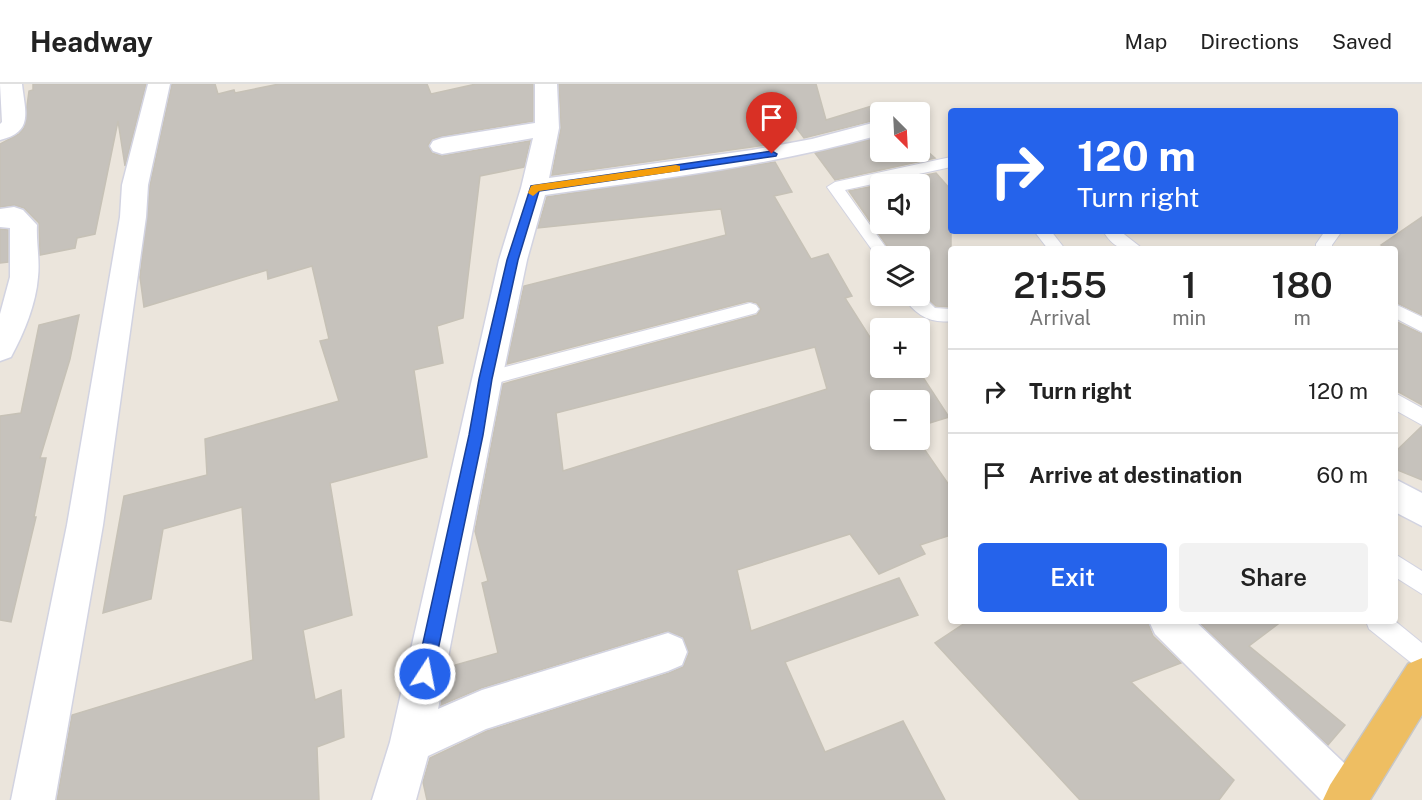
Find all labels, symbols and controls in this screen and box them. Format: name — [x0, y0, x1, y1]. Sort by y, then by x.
text: Headway — [30, 25, 153, 58]
text: Map — [1125, 29, 1167, 54]
text: Directions — [1200, 29, 1299, 54]
text: Saved — [1332, 29, 1392, 54]
pin — [746, 92, 797, 154]
icon: arrive — [755, 101, 788, 134]
north arrow — [870, 102, 930, 162]
map controls — [870, 102, 930, 450]
text: 120 m — [1077, 131, 1196, 180]
icon: right — [978, 132, 1056, 210]
button: sound — [870, 174, 930, 234]
text: Turn right — [1077, 181, 1200, 213]
button: layers — [870, 246, 930, 306]
text: 21:55 — [1013, 264, 1107, 306]
text: 1 — [1182, 264, 1197, 306]
text: 180 — [1271, 264, 1333, 306]
text: Arrival — [1029, 306, 1091, 330]
text: min — [1172, 306, 1206, 330]
text: m — [1293, 306, 1311, 330]
button: + — [870, 318, 930, 378]
icon: right — [978, 375, 1011, 408]
text: Turn right — [1029, 378, 1132, 404]
text: 120 m — [1308, 378, 1368, 404]
button: − — [870, 390, 930, 450]
icon: arrive — [978, 459, 1011, 492]
text: Arrive at destination — [1029, 462, 1242, 488]
text: 60 m — [1317, 462, 1368, 488]
button: Exit — [978, 543, 1167, 612]
button: Share — [1179, 543, 1368, 612]
position arrow — [393, 642, 457, 706]

